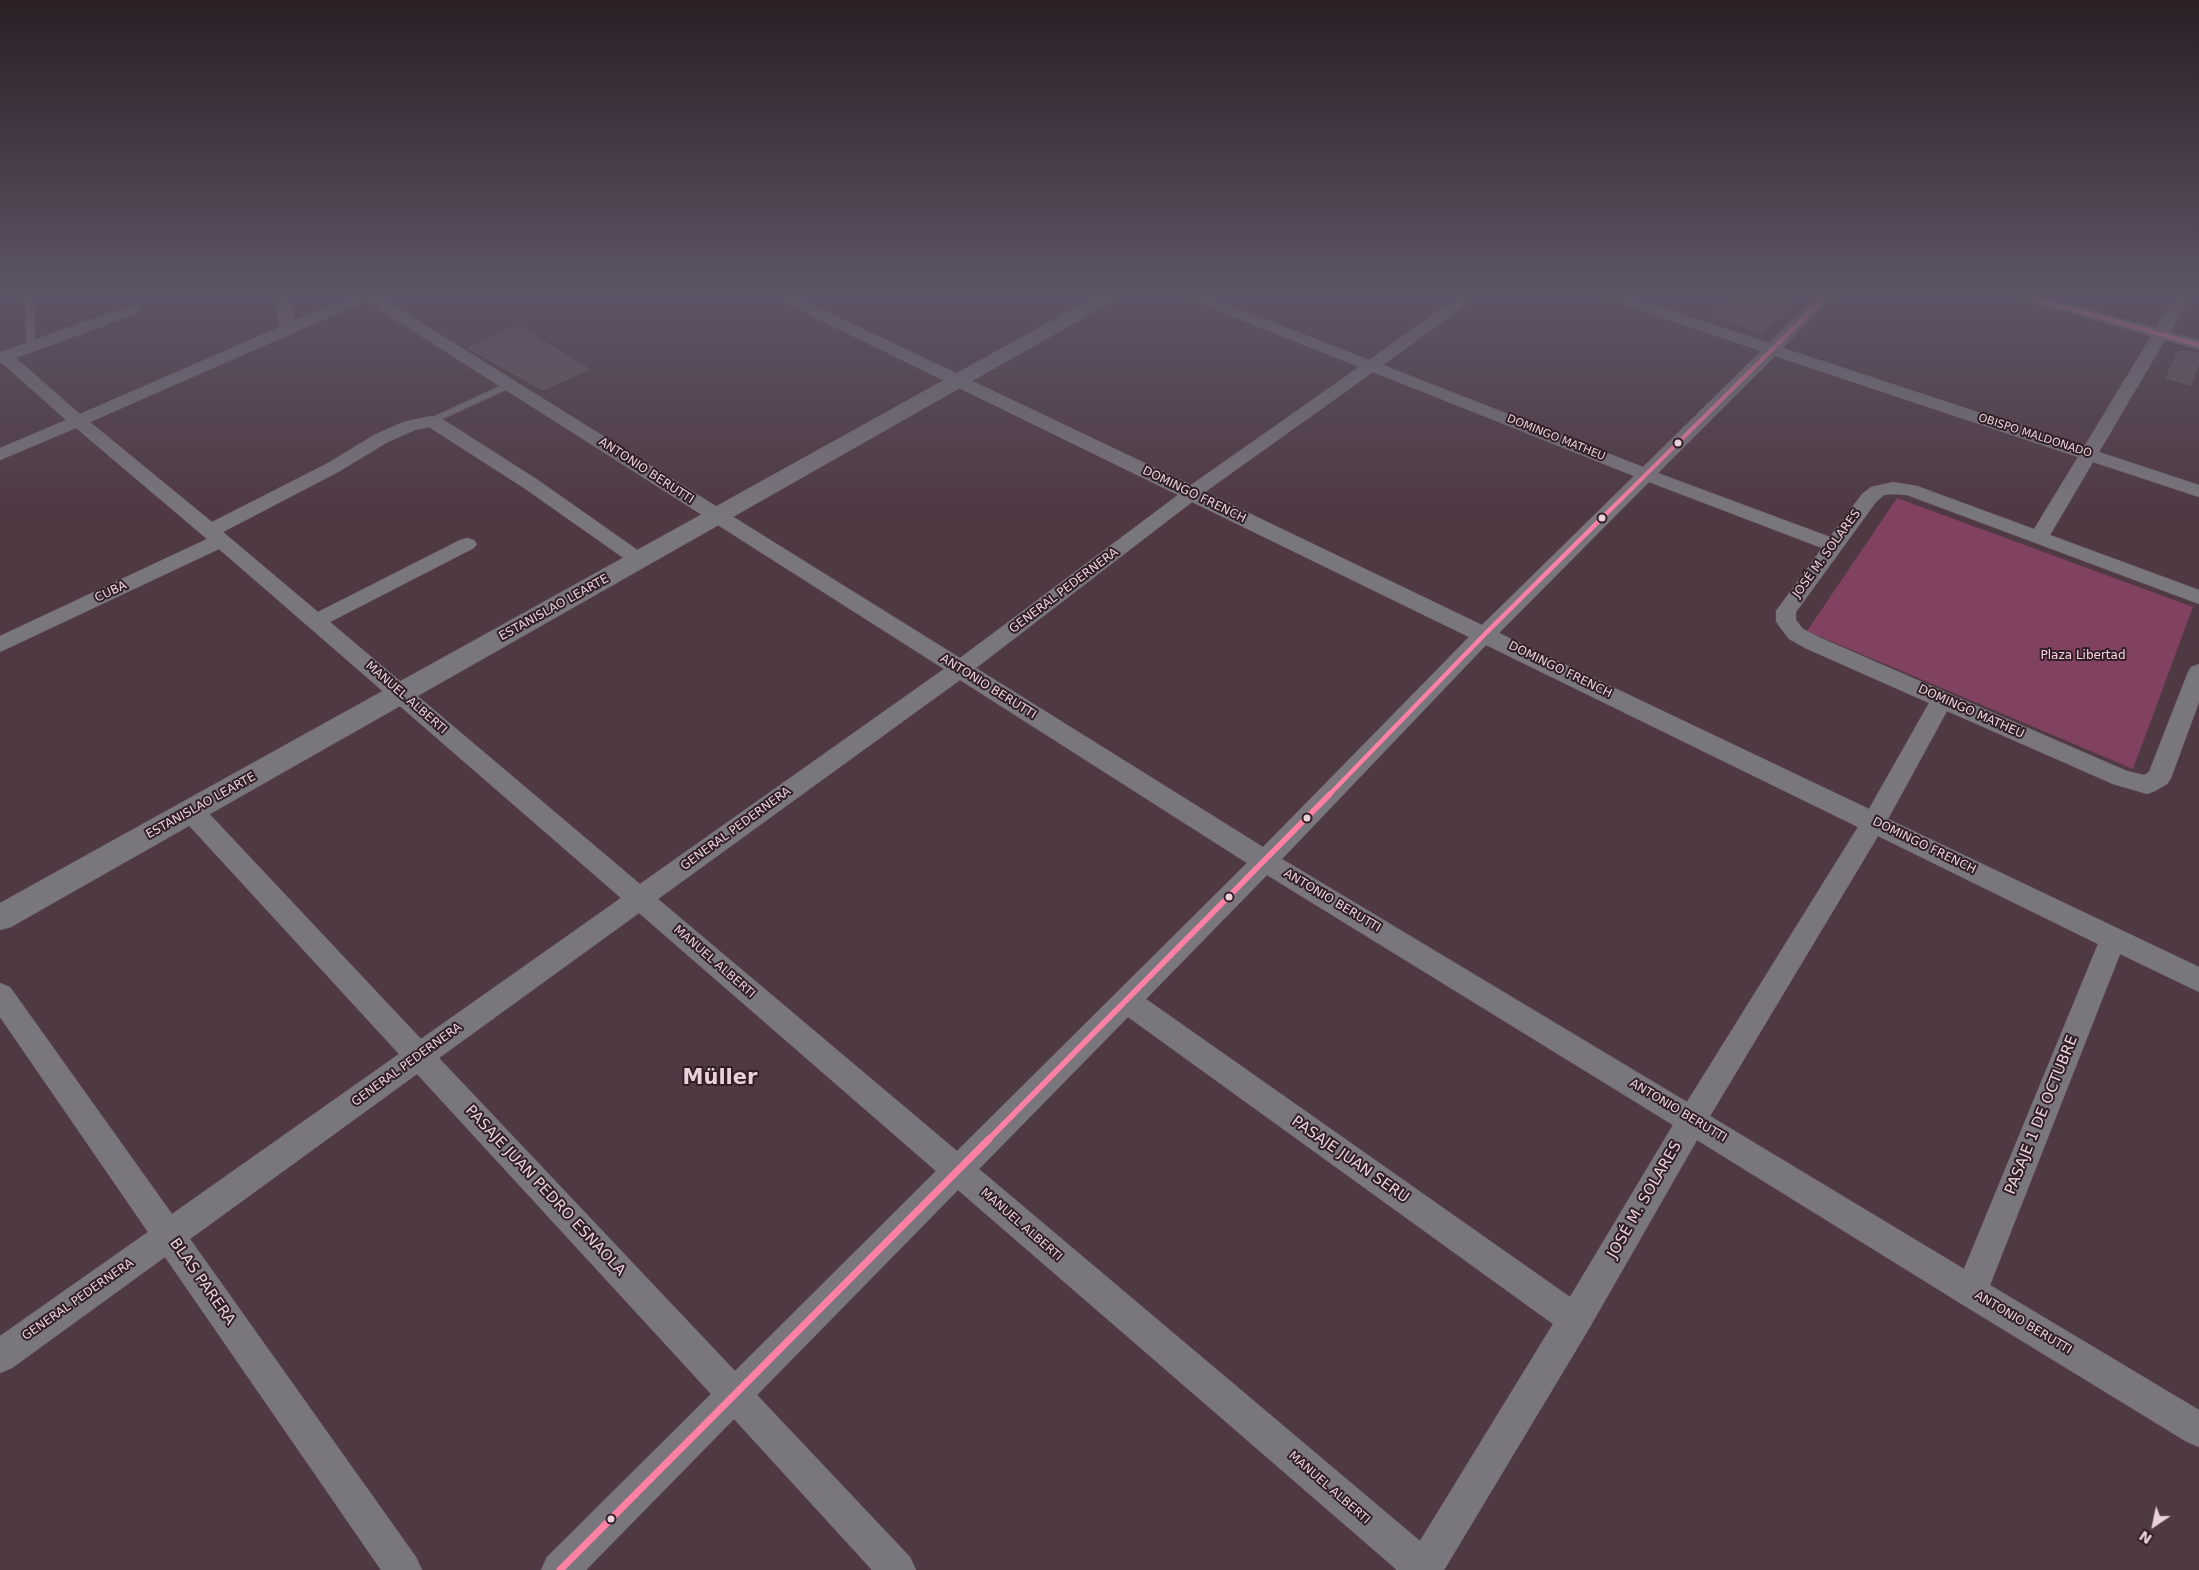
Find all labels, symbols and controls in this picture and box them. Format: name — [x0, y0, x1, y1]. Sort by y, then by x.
street label: OBISPO MALDONADO — [1977, 411, 2093, 461]
street label: DOMINGO MATHEU — [1505, 412, 1607, 464]
street label: ANTONIO BERUTTI — [596, 435, 696, 507]
unlabelled marker — [1673, 438, 1683, 448]
street label: DOMINGO FRENCH — [1140, 464, 1248, 526]
street label: JOSÉ M. SOLARES — [1790, 507, 1864, 601]
unlabelled marker — [1597, 513, 1607, 523]
street label: GENERAL PEDERNERA — [1007, 545, 1121, 637]
street label: ESTANISLAO LEARTE — [497, 572, 611, 644]
street label: CUBA — [93, 578, 129, 606]
street label: DOMINGO FRENCH — [1506, 639, 1614, 701]
park label: Plaza Libertad — [2040, 649, 2126, 663]
street label: ANTONIO BERUTTI — [937, 652, 1039, 722]
street label: MANUEL ALBERTI — [362, 659, 450, 737]
street label: DOMINGO MATHEU — [1916, 682, 2026, 742]
street label: ESTANISLAO LEARTE — [144, 770, 258, 842]
street label: GENERAL PEDERNERA — [678, 784, 794, 874]
unlabelled marker — [1302, 813, 1312, 823]
street label: DOMINGO FRENCH — [1870, 815, 1978, 877]
street label: ANTONIO BERUTTI — [1281, 866, 1383, 936]
unlabelled marker — [1224, 892, 1234, 902]
street label: MANUEL ALBERTI — [670, 923, 758, 1001]
street label: GENERAL PEDERNERA — [349, 1020, 465, 1110]
street label: PASAJE 1 DE OCTUBRE — [2002, 1033, 2082, 1197]
district label: Müller — [683, 1066, 757, 1092]
street label: ANTONIO BERUTTI — [1627, 1076, 1729, 1146]
street label: PASAJE JUAN PEDRO ESNAOLA — [461, 1102, 629, 1280]
street label: PASAJE JUAN SERU — [1288, 1113, 1412, 1207]
street label: JOSÉ M. SOLARES — [1604, 1138, 1686, 1262]
street label: MANUEL ALBERTI — [977, 1186, 1065, 1264]
street label: BLAS PARERA — [165, 1235, 239, 1329]
street label: GENERAL PEDERNERA — [20, 1256, 136, 1344]
street label: ANTONIO BERUTTI — [1972, 1288, 2074, 1358]
street label: MANUEL ALBERTI — [1285, 1449, 1373, 1527]
north arrow — [2129, 1500, 2179, 1550]
unlabelled marker — [606, 1514, 616, 1524]
text: N — [2136, 1528, 2155, 1547]

